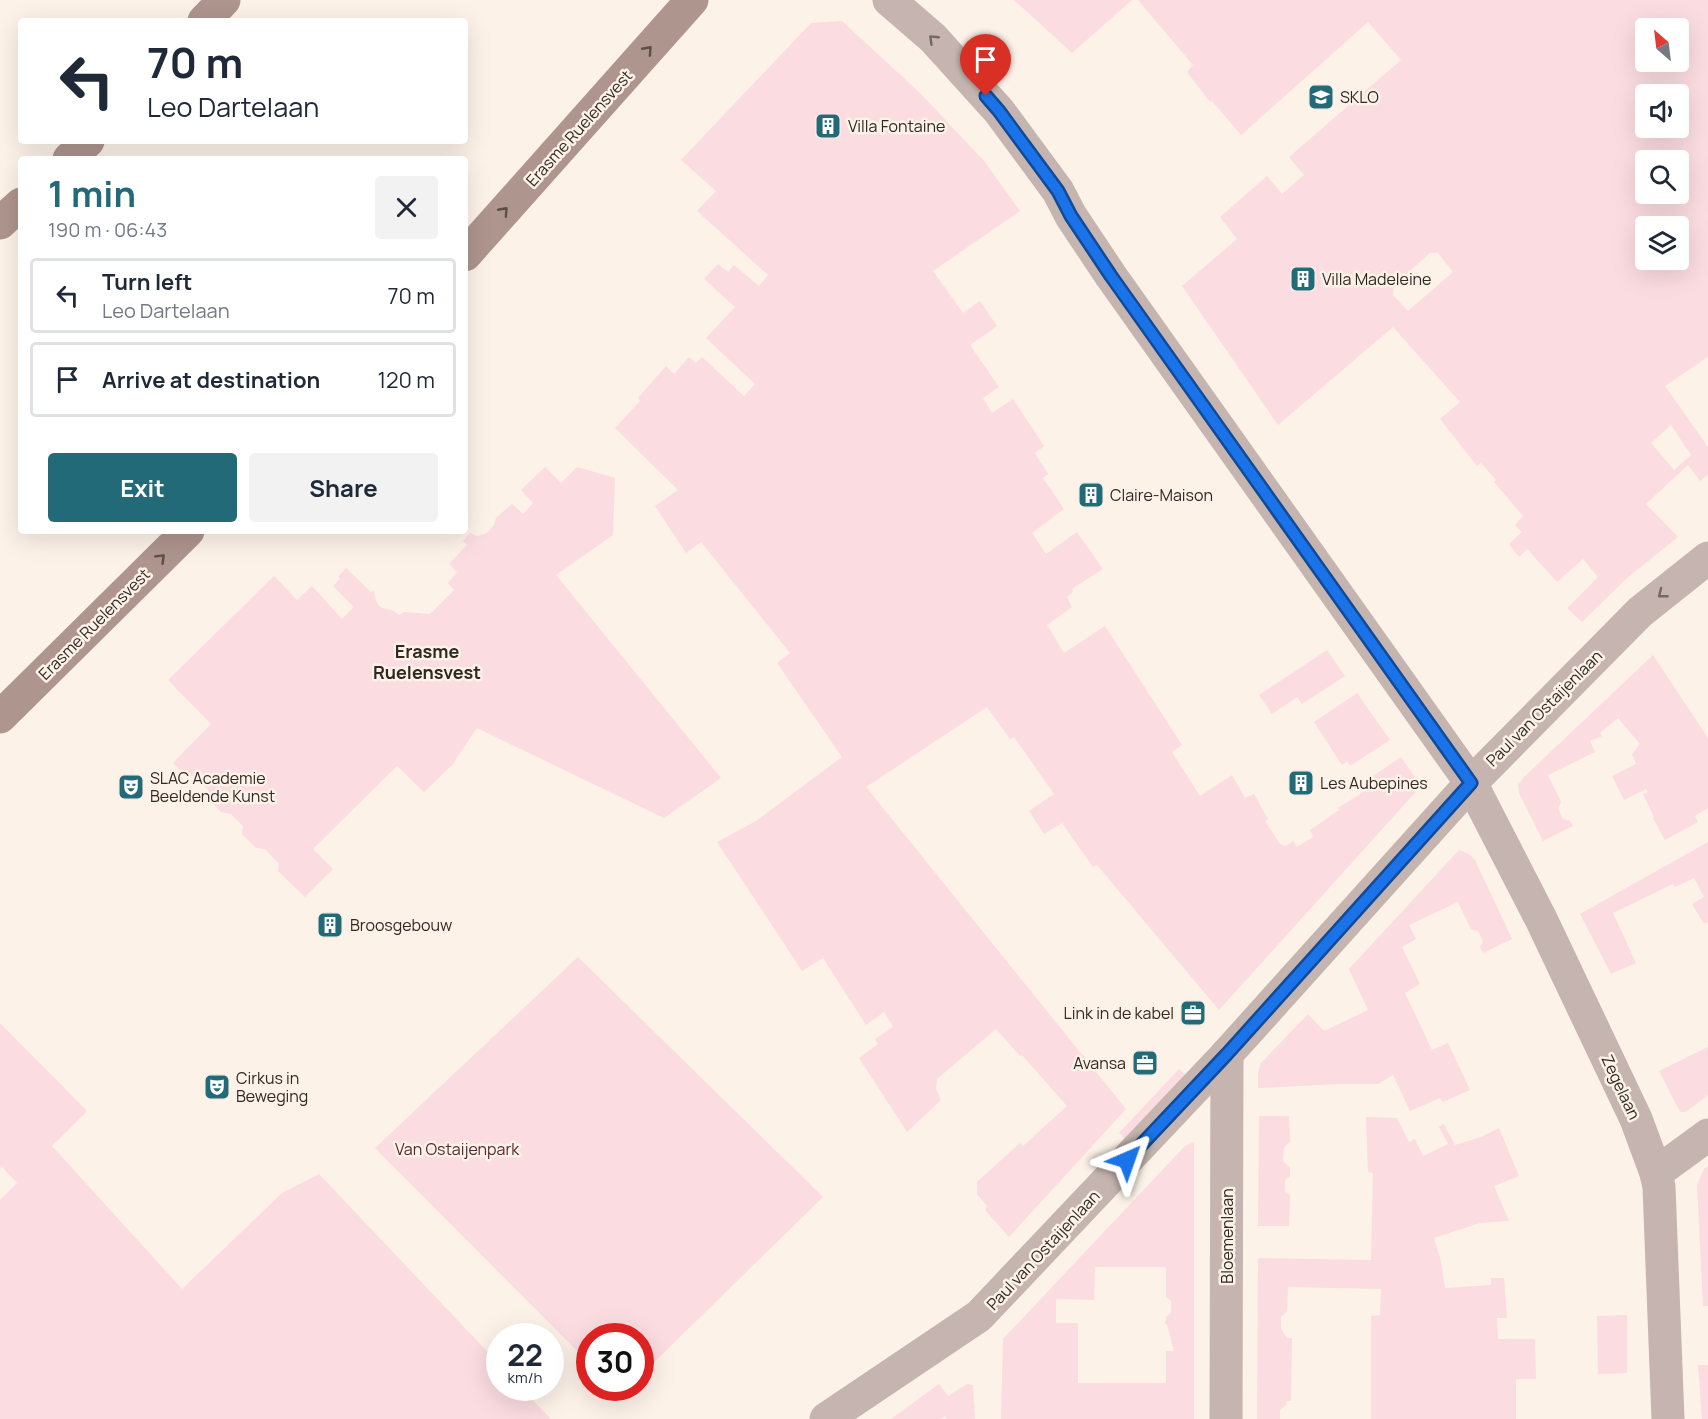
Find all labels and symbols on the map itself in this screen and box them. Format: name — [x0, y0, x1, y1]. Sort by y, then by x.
north arrow — [1635, 18, 1689, 72]
pin — [960, 34, 1011, 96]
one-way arrow — [930, 35, 940, 46]
one-way arrow — [641, 46, 652, 57]
street label: Erasme Ruelensvest — [521, 65, 637, 191]
school or university icon: SKLO — [1306, 82, 1336, 112]
place label: SKLO — [1340, 86, 1379, 108]
building icon: Villa Fontaine — [813, 111, 843, 141]
place label: Villa Fontaine — [848, 115, 945, 137]
one-way arrow — [497, 208, 508, 218]
building icon: Villa Madeleine — [1288, 264, 1318, 294]
place label: Villa Madeleine — [1322, 268, 1431, 290]
building icon: Claire-Maison — [1076, 480, 1106, 510]
place label: Claire-Maison — [1110, 484, 1213, 506]
one-way arrow — [154, 554, 165, 565]
street label: Erasme Ruelensvest — [33, 563, 155, 685]
one-way arrow — [1658, 587, 1669, 598]
district label: Erasme Ruelensvest — [373, 639, 481, 684]
street label: Paul van Ostaijenlaan — [1481, 645, 1607, 771]
place label: SLAC Academie Beeldende Kunst — [150, 767, 275, 807]
building icon: Les Aubepines — [1286, 768, 1316, 798]
theatre icon: SLAC Academie Beeldende Kunst — [116, 772, 146, 802]
place label: Les Aubepines — [1320, 772, 1428, 794]
building icon: Broosgebouw — [315, 910, 345, 940]
place label: Broosgebouw — [350, 914, 452, 936]
office icon: Link in de kabel — [1178, 998, 1208, 1028]
place label: Link in de kabel — [1064, 1002, 1174, 1024]
office icon: Avansa — [1130, 1048, 1160, 1078]
street label: Zegelaan — [1596, 1051, 1646, 1123]
place label: Avansa — [1073, 1052, 1126, 1074]
place label: Cirkus in Beweging — [236, 1067, 308, 1107]
theatre icon: Cirkus in Beweging — [202, 1072, 232, 1102]
position arrow — [1095, 1128, 1159, 1192]
park label: Van Ostaijenpark — [395, 1138, 520, 1160]
street label: Paul van Ostaijenlaan — [982, 1185, 1104, 1315]
street label: Bloemenlaan — [1216, 1188, 1238, 1284]
speed limit sign: 30 — [576, 1323, 654, 1401]

